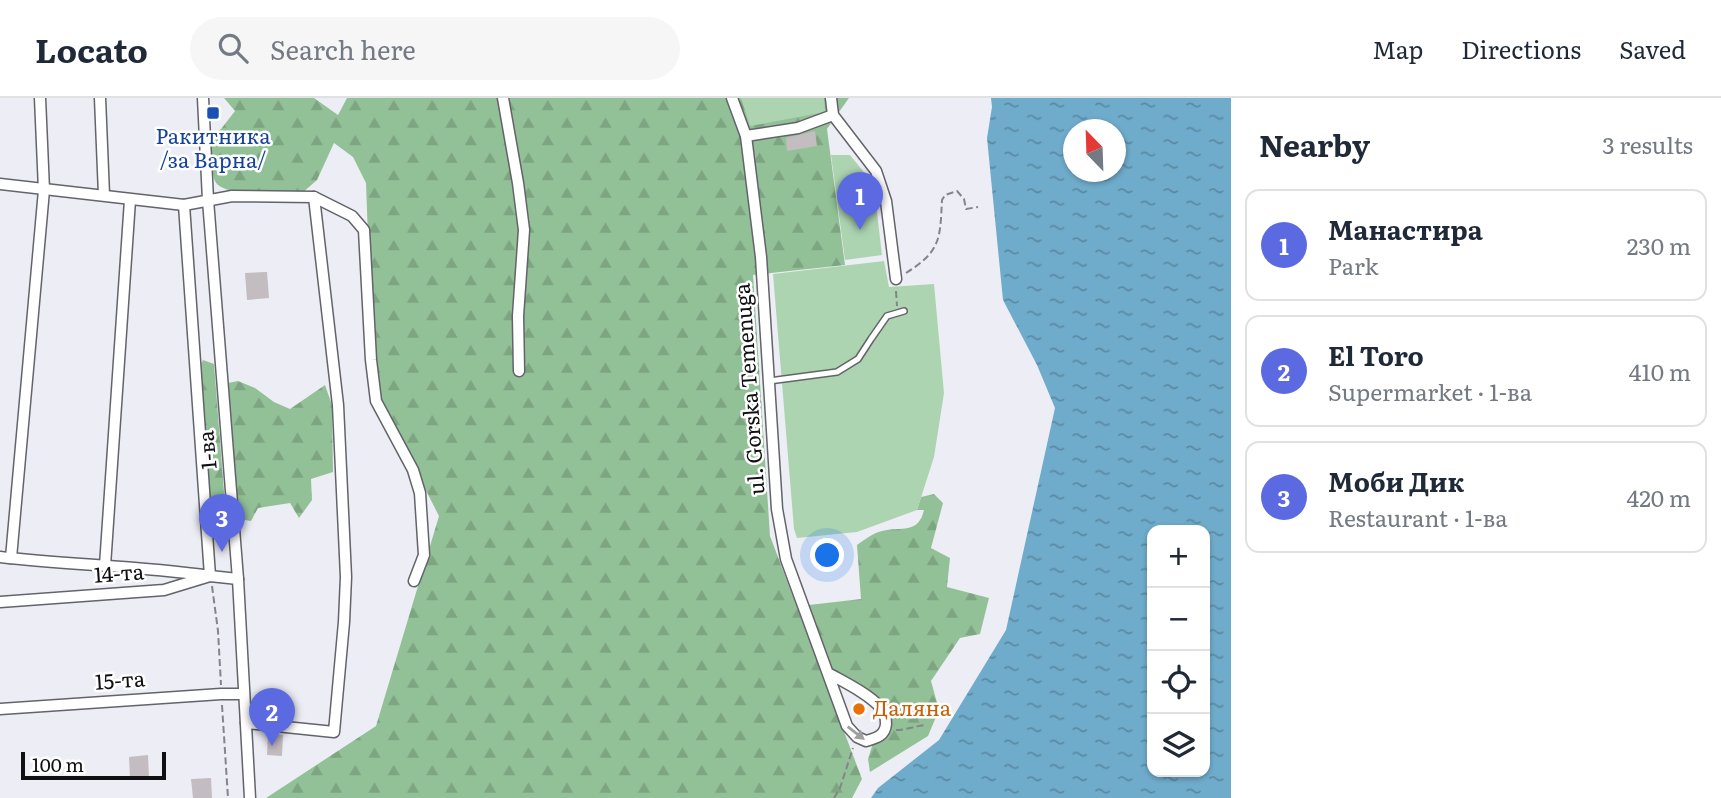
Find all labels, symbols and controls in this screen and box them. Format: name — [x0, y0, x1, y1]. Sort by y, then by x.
search box — [190, 17, 680, 80]
text: Locato — [35, 24, 148, 73]
icon: search — [214, 29, 252, 67]
text: Search here — [270, 29, 416, 68]
text: Map — [1372, 31, 1423, 66]
text: Directions — [1461, 31, 1581, 66]
text: Saved — [1619, 31, 1686, 66]
marker: Ракитника /за Варна/ — [205, 105, 221, 121]
place label: Ракитника /за Варна/ — [155, 119, 271, 174]
north arrow — [1063, 119, 1126, 182]
text: Nearby — [1259, 122, 1370, 166]
text: 3 results — [1602, 127, 1693, 161]
pin: 1 — [837, 172, 883, 230]
text: Манастира — [1328, 209, 1483, 248]
text: 1 — [1279, 228, 1289, 262]
text: 230 m — [1627, 228, 1691, 262]
text: Park — [1328, 248, 1378, 282]
street label: ul. Gorska Temenuga — [725, 282, 770, 496]
text: El Toro — [1328, 335, 1424, 374]
text: 2 — [1278, 354, 1290, 388]
text: 410 m — [1629, 354, 1691, 388]
text: Supermarket · 1-ва — [1328, 374, 1532, 408]
street label: 1-ва — [188, 429, 223, 471]
text: Моби Дик — [1328, 461, 1464, 500]
text: 3 — [1278, 480, 1290, 514]
text: 420 m — [1626, 480, 1691, 514]
pin: 3 — [199, 494, 245, 552]
text: Restaurant · 1-ва — [1328, 500, 1508, 534]
map controls — [1147, 525, 1210, 777]
button: + — [1147, 525, 1210, 588]
your location — [810, 538, 844, 572]
street label: 14-та — [93, 554, 146, 589]
button: − — [1147, 588, 1210, 651]
button: locate — [1147, 651, 1210, 714]
street label: 15-та — [94, 661, 147, 696]
pin: 2 — [249, 688, 295, 746]
place label: Даляна — [873, 691, 952, 722]
marker: Даляна — [851, 701, 867, 717]
button: layers — [1147, 714, 1210, 777]
one-way arrow — [846, 726, 865, 740]
scale bar — [21, 749, 166, 781]
text: 100 m — [32, 750, 84, 778]

